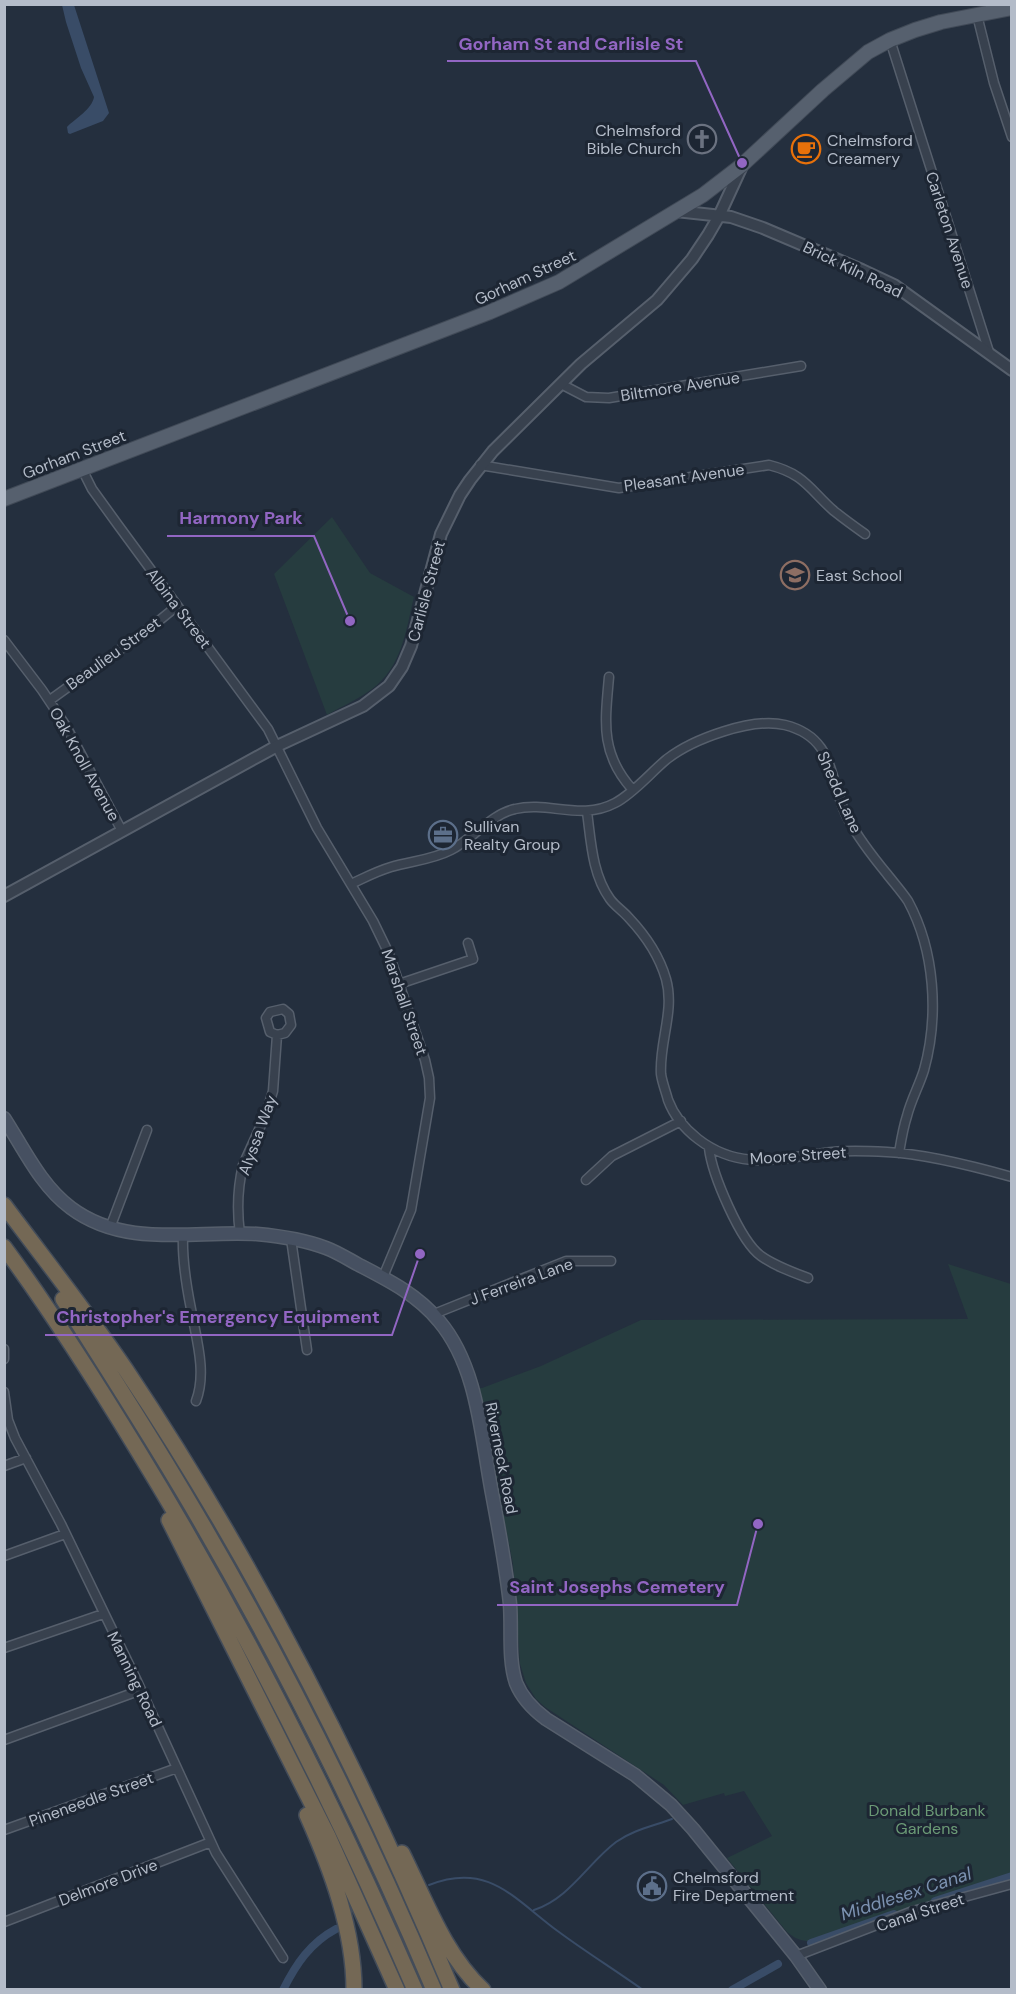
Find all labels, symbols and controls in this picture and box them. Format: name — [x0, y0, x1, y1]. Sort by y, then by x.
callout: Gorham St and Carlisle St — [447, 25, 696, 61]
text: Gorham St and Carlisle St — [459, 32, 683, 56]
place label: Chelmsford Bible Church — [587, 120, 681, 159]
church icon: Chelmsford Bible Church — [686, 123, 718, 155]
place label: Chelmsford Creamery — [827, 130, 913, 169]
cafe icon: Chelmsford Creamery — [790, 133, 822, 165]
street label: Carleton Avenue — [921, 169, 978, 291]
street label: Brick Kiln Road — [799, 236, 906, 303]
street label: Gorham Street — [471, 245, 579, 310]
street label: Biltmore Avenue — [619, 367, 741, 406]
street label: Gorham Street — [19, 425, 129, 484]
street label: Pleasant Avenue — [622, 459, 746, 496]
callout: Harmony Park — [167, 500, 314, 536]
text: Harmony Park — [179, 506, 303, 530]
street label: Carlisle Street — [403, 538, 450, 644]
school or university icon: East School — [779, 559, 811, 591]
street label: Albina Street — [141, 564, 216, 653]
place label: East School — [816, 565, 902, 586]
street label: Beaulieu Street — [62, 612, 165, 695]
street label: Oak Knoll Avenue — [45, 704, 125, 825]
street label: Shedd Lane — [812, 748, 867, 836]
place label: Sullivan Realty Group — [464, 816, 560, 855]
office icon: Sullivan Realty Group — [427, 819, 459, 851]
street label: Marshall Street — [377, 946, 432, 1058]
street label: Alyssa Way — [233, 1092, 282, 1178]
street label: Moore Street — [749, 1142, 847, 1169]
street label: J Ferreira Lane — [467, 1253, 576, 1310]
callout: Christopher's Emergency Equipment — [45, 1299, 392, 1335]
text: Christopher's Emergency Equipment — [56, 1305, 380, 1329]
street label: Riverneck Road — [480, 1400, 523, 1516]
callout: Saint Josephs Cemetery — [497, 1569, 737, 1605]
text: Saint Josephs Cemetery — [509, 1575, 725, 1599]
street label: Manning Road — [102, 1628, 167, 1731]
street label: Pineneedle Street — [26, 1767, 156, 1832]
park label: Donald Burbank Gardens — [869, 1800, 985, 1839]
street label: Delmore Drive — [56, 1854, 161, 1911]
water label: Middlesex Canal — [838, 1861, 975, 1926]
place label: Chelmsford Fire Department — [673, 1867, 794, 1906]
public building icon: Chelmsford Fire Department — [636, 1870, 668, 1902]
street label: Canal Street — [874, 1888, 967, 1937]

